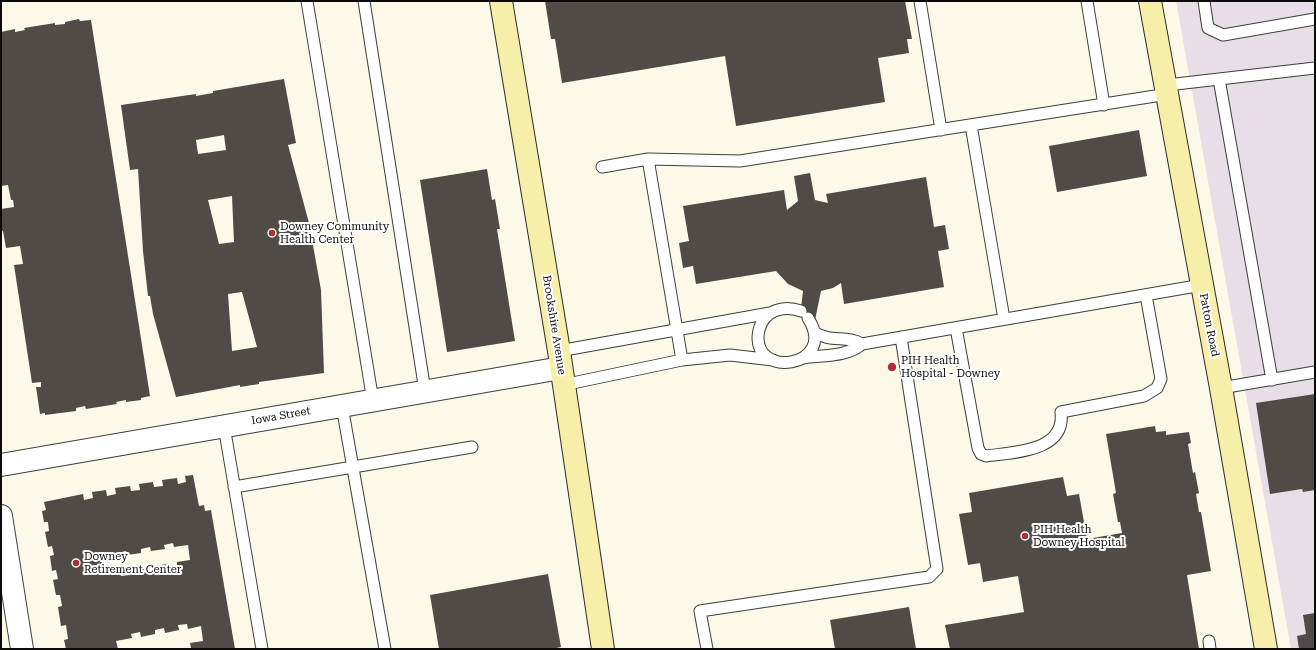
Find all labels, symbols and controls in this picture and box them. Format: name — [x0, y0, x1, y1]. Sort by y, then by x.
place label: Downey Community Health Center — [280, 220, 389, 246]
marker: Downey Community Health Center — [267, 228, 277, 238]
street label: Brookshire Avenue — [540, 274, 568, 376]
street label: Patton Road — [1196, 292, 1222, 358]
place label: PIH Health Hospital - Downey — [901, 354, 1000, 380]
marker: PIH Health Hospital - Downey — [886, 361, 898, 373]
street label: Iowa Street — [250, 404, 312, 428]
place label: PIH Health Downey Hospital — [1033, 523, 1125, 549]
marker: PIH Health Downey Hospital — [1020, 531, 1030, 541]
place label: Downey Retirement Center — [84, 550, 181, 576]
marker: Downey Retirement Center — [71, 558, 81, 568]

